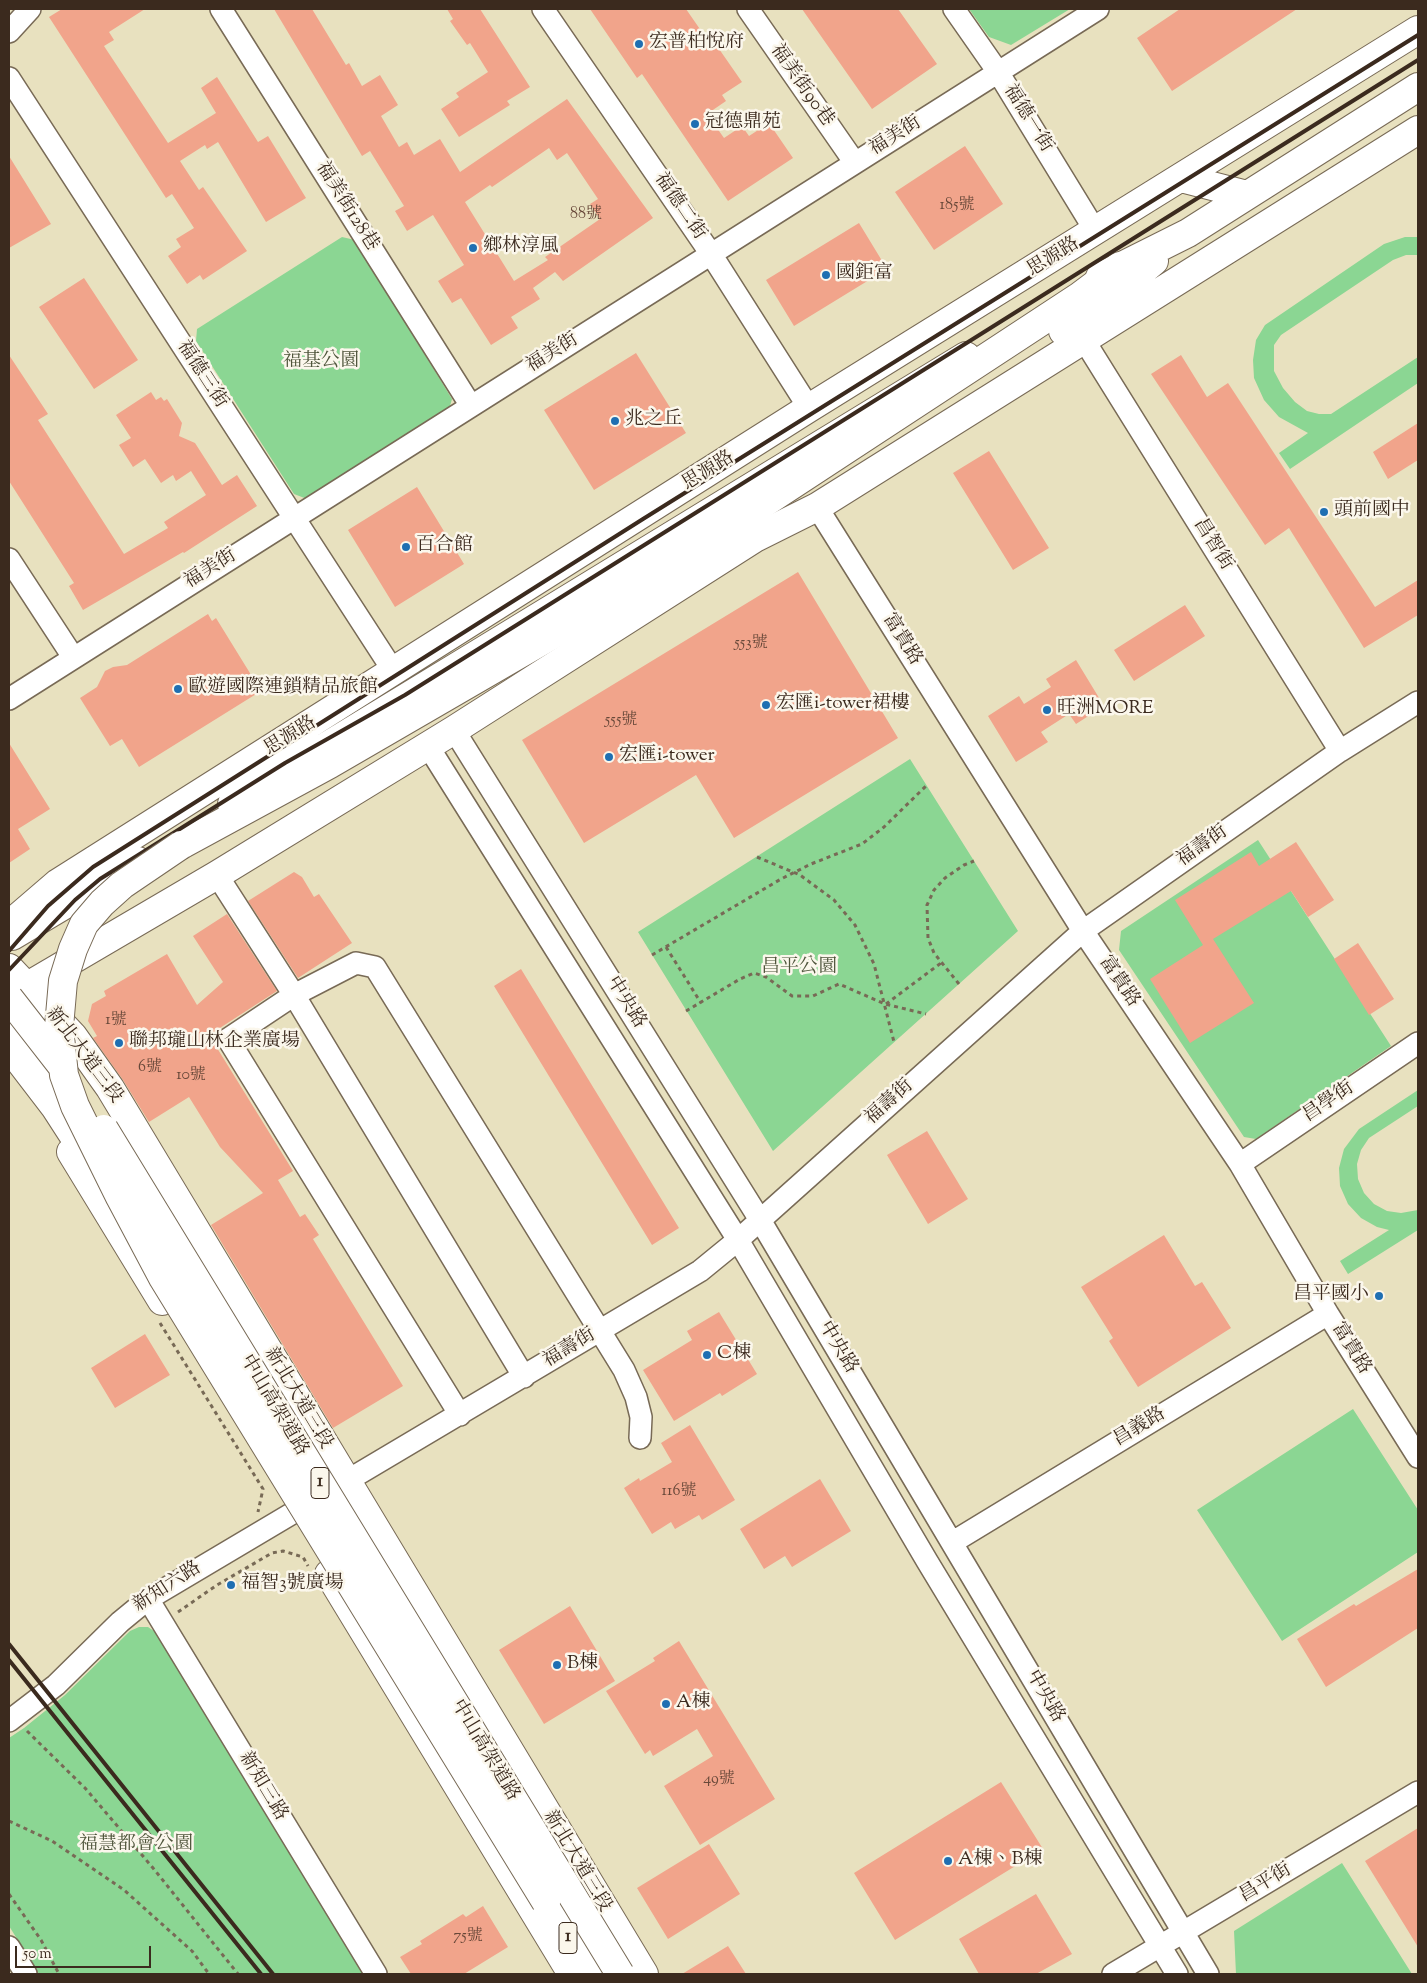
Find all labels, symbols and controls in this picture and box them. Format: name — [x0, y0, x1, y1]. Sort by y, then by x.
place label: 宏普柏悅府 — [649, 33, 744, 55]
marker: 宏普柏悅府 — [633, 38, 645, 50]
street label: 福美街90巷 — [764, 40, 838, 132]
street label: 福德一街 — [997, 81, 1057, 157]
street label: 福美街 — [866, 112, 926, 162]
place label: 冠德鼎苑 — [705, 113, 781, 135]
marker: 冠德鼎苑 — [689, 118, 701, 130]
street label: 福美街128巷 — [310, 158, 382, 256]
street label: 福德二街 — [648, 169, 710, 245]
house number: 185號 — [940, 196, 974, 216]
house number: 88號 — [570, 205, 602, 225]
street label: 思源路 — [1024, 233, 1084, 283]
place label: 鄉林淳風 — [483, 237, 559, 259]
marker: 鄉林淳風 — [467, 242, 479, 254]
place label: 國鉅富 — [836, 264, 893, 286]
marker: 國鉅富 — [820, 269, 832, 281]
street label: 福美街 — [523, 329, 583, 379]
street label: 福德三街 — [171, 337, 231, 413]
park label: 福基公園 — [283, 352, 359, 374]
place label: 兆之丘 — [625, 410, 682, 432]
marker: 兆之丘 — [609, 415, 621, 427]
street label: 思源路 — [679, 447, 739, 497]
place label: 頭前國中 — [1334, 501, 1410, 523]
marker: 頭前國中 — [1318, 506, 1330, 518]
street label: 昌智街 — [1187, 515, 1237, 575]
place label: 百合館 — [416, 536, 473, 558]
marker: 百合館 — [400, 541, 412, 553]
street label: 福美街 — [181, 545, 241, 595]
street label: 富貴路 — [876, 610, 926, 670]
house number: 553號 — [734, 634, 768, 654]
place label: 歐遊國際連鎖精品旅館 — [188, 678, 378, 700]
marker: 歐遊國際連鎖精品旅館 — [172, 683, 184, 695]
place label: 宏匯i-tower裙樓 — [776, 694, 910, 716]
marker: 宏匯i-tower裙樓 — [760, 699, 772, 711]
place label: 旺洲MORE — [1057, 699, 1154, 721]
marker: 旺洲MORE — [1041, 704, 1053, 716]
house number: 555號 — [605, 711, 637, 731]
street label: 思源路 — [261, 712, 321, 762]
place label: 宏匯i-tower — [619, 746, 715, 768]
marker: 宏匯i-tower — [603, 751, 615, 763]
street label: 福壽街 — [1173, 821, 1233, 873]
street label: 富貴路 — [1093, 952, 1143, 1012]
park label: 昌平公園 — [761, 958, 837, 980]
street label: 中央路 — [600, 973, 650, 1033]
street label: 新北大道三段 — [40, 1004, 126, 1108]
house number: 1號 — [105, 1011, 127, 1031]
place label: 聯邦瓏山林企業廣場 — [129, 1032, 300, 1054]
marker: 聯邦瓏山林企業廣場 — [113, 1037, 125, 1049]
house number: 6號 — [138, 1058, 162, 1078]
house number: 10號 — [176, 1066, 206, 1086]
street label: 福壽街 — [861, 1075, 919, 1131]
street label: 昌學街 — [1299, 1078, 1359, 1128]
place label: 昌平國小 — [1293, 1285, 1369, 1307]
marker: 昌平國小 — [1373, 1290, 1385, 1302]
street label: 中央路 — [813, 1318, 861, 1378]
street label: 富貴路 — [1325, 1319, 1375, 1379]
street label: 福壽街 — [540, 1325, 600, 1373]
street label: 新北大道三段 — [258, 1344, 336, 1454]
place label: C棟 — [717, 1344, 751, 1366]
marker: C棟 — [701, 1349, 713, 1361]
street label: 中山高架道路 — [234, 1351, 312, 1461]
street label: 昌義路 — [1110, 1404, 1170, 1452]
road number: 1 — [311, 1468, 329, 1499]
house number: 116號 — [662, 1482, 696, 1502]
street label: 新知六路 — [130, 1558, 206, 1618]
place label: 福智3號廣場 — [241, 1574, 344, 1596]
marker: 福智3號廣場 — [225, 1579, 237, 1591]
place label: B棟 — [567, 1654, 598, 1676]
marker: B棟 — [551, 1659, 563, 1671]
street label: 中央路 — [1020, 1667, 1068, 1727]
place label: A棟 — [676, 1693, 710, 1715]
street label: 中山高架道路 — [445, 1696, 523, 1806]
marker: A棟 — [660, 1698, 672, 1710]
street label: 新知三路 — [233, 1749, 291, 1825]
house number: 49號 — [703, 1770, 735, 1790]
street label: 新北大道三段 — [537, 1807, 615, 1917]
park label: 福慧都會公園 — [79, 1835, 193, 1857]
place label: A棟、B棟 — [958, 1850, 1042, 1872]
marker: A棟、B棟 — [942, 1855, 954, 1867]
street label: 昌平街 — [1236, 1860, 1296, 1908]
road number: 1 — [559, 1922, 577, 1954]
house number: 75號 — [453, 1927, 483, 1947]
scale bar — [18, 1936, 154, 1968]
text: 50 m — [23, 1944, 52, 1965]

